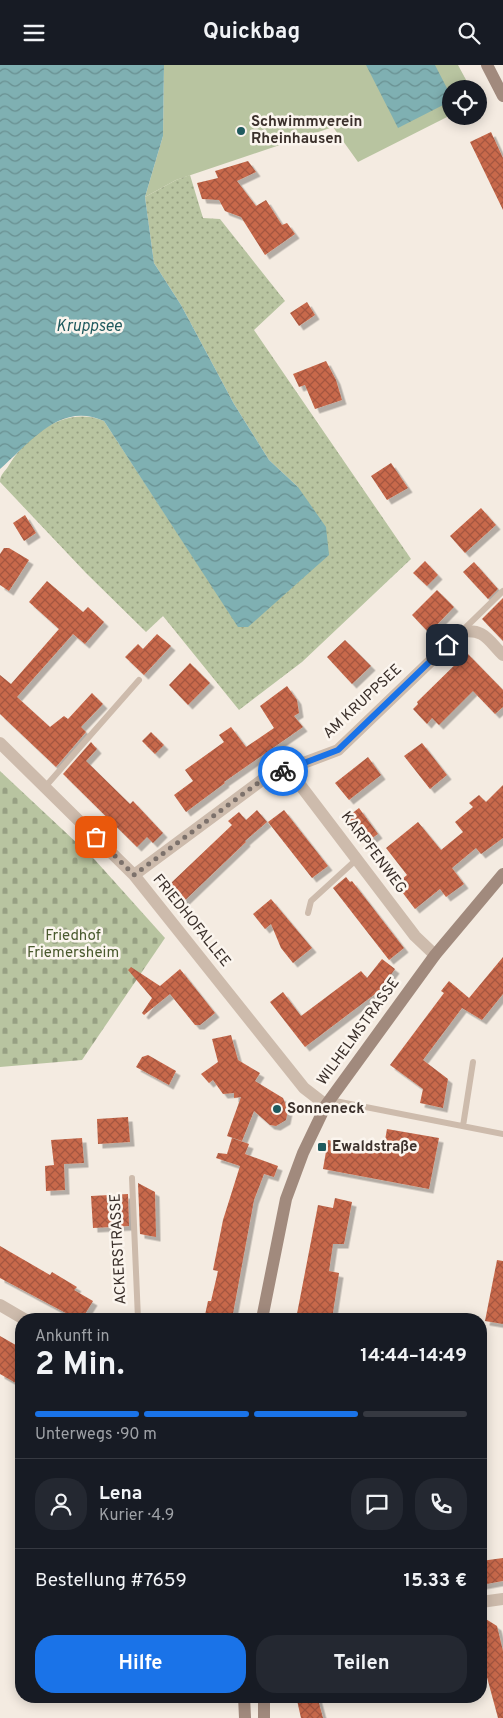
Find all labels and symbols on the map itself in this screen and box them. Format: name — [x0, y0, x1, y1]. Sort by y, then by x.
place label: Schwimmverein Rheinhausen — [251, 113, 363, 149]
marker: Schwimmverein Rheinhausen — [235, 125, 247, 137]
water label: Kruppsee — [56, 317, 123, 337]
pin — [426, 624, 468, 666]
street label: AM KRUPPSEE — [320, 661, 406, 743]
courier — [258, 746, 308, 796]
street label: KARPFENWEG — [336, 808, 410, 898]
pin — [75, 816, 117, 858]
street label: FRIEDHOFALLEE — [148, 871, 234, 971]
park label: Friedhof Friemersheim — [27, 927, 119, 963]
street label: WILHELMSTRASSE — [314, 974, 404, 1090]
place label: Sonneneck — [287, 1100, 365, 1119]
marker: Sonneneck — [271, 1103, 283, 1115]
place label: Ewaldstraße — [332, 1138, 417, 1157]
marker: Ewaldstraße — [316, 1141, 328, 1153]
street label: ACKERSTRASSE — [107, 1193, 131, 1305]

